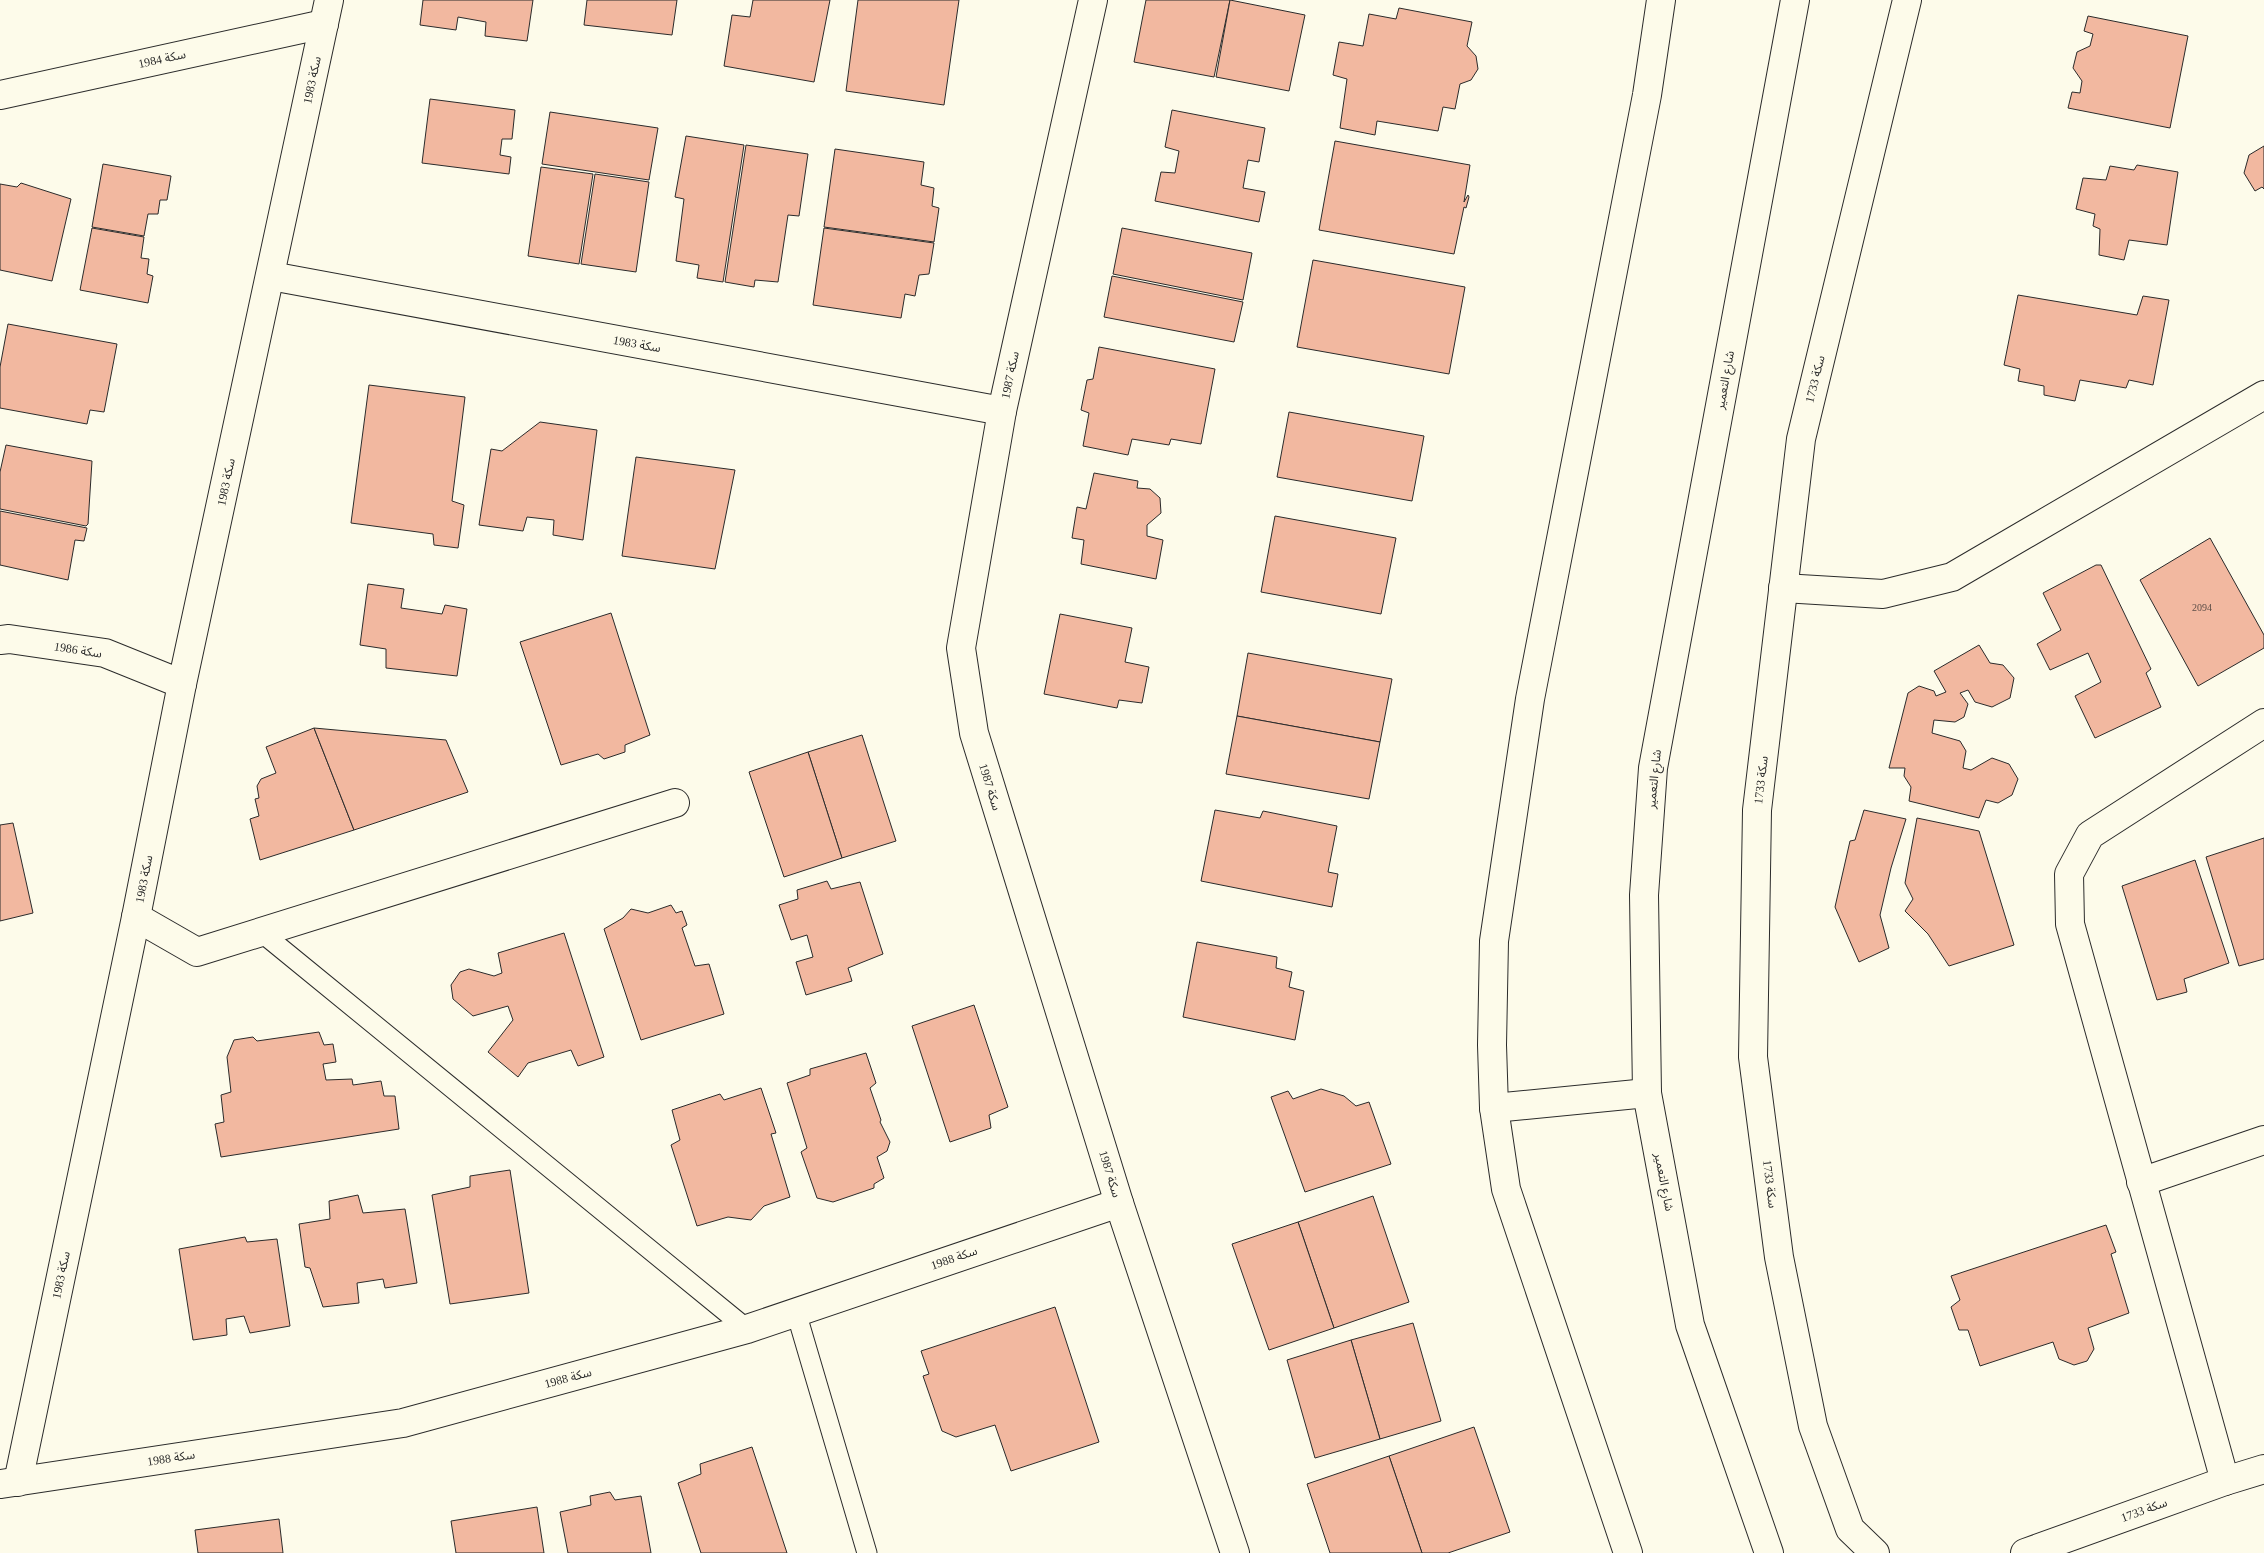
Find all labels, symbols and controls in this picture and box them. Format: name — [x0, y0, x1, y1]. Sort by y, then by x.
street label: سكة 1984 — [137, 47, 187, 71]
street label: سكة 1983 — [300, 55, 324, 105]
street label: سكة 1983 — [612, 333, 662, 355]
street label: سكة 1987 — [998, 350, 1022, 400]
street label: شارع التعمير — [1713, 350, 1739, 412]
street label: سكة 1733 — [1802, 354, 1828, 404]
street label: سكة 1983 — [214, 457, 238, 507]
house number: 2094 — [2192, 602, 2212, 613]
street label: سكة 1986 — [53, 639, 103, 661]
street label: شارع التعمير — [1644, 749, 1666, 810]
street label: سكة 1733 — [1751, 755, 1771, 805]
street label: سكة 1987 — [976, 762, 1004, 812]
street label: سكة 1983 — [133, 854, 155, 904]
street label: سكة 1987 — [1096, 1149, 1124, 1199]
street label: شارع التعمير — [1649, 1151, 1677, 1213]
street label: سكة 1733 — [1760, 1159, 1780, 1209]
street label: سكة 1988 — [929, 1244, 979, 1272]
street label: سكة 1983 — [49, 1250, 73, 1300]
street label: سكة 1988 — [543, 1365, 593, 1391]
street label: سكة 1988 — [146, 1447, 196, 1469]
street label: سكة 1733 — [2119, 1495, 2169, 1525]

